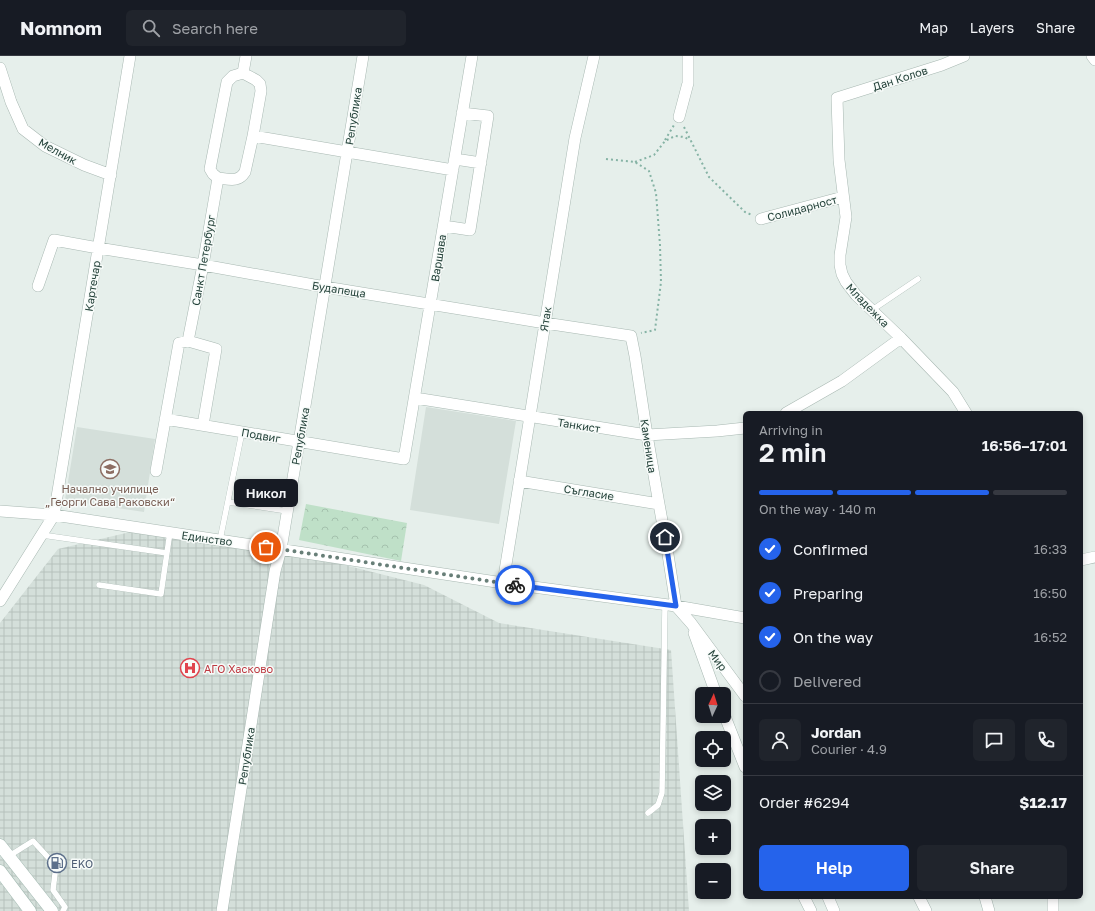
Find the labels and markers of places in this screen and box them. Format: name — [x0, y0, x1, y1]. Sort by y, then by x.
school or university icon: Начално училище „Георги Сава Раковски“ — [99, 458, 121, 480]
callout: Никол — [234, 479, 298, 507]
place label: Начално училище „Георги Сава Раковски“ — [45, 482, 175, 508]
pin — [648, 520, 682, 554]
pin — [249, 530, 283, 564]
hospital icon: АГО Хасково — [179, 657, 201, 679]
place label: АГО Хасково — [204, 662, 273, 675]
fuel station icon: EKO — [46, 852, 68, 874]
place label: EKO — [71, 857, 93, 870]

